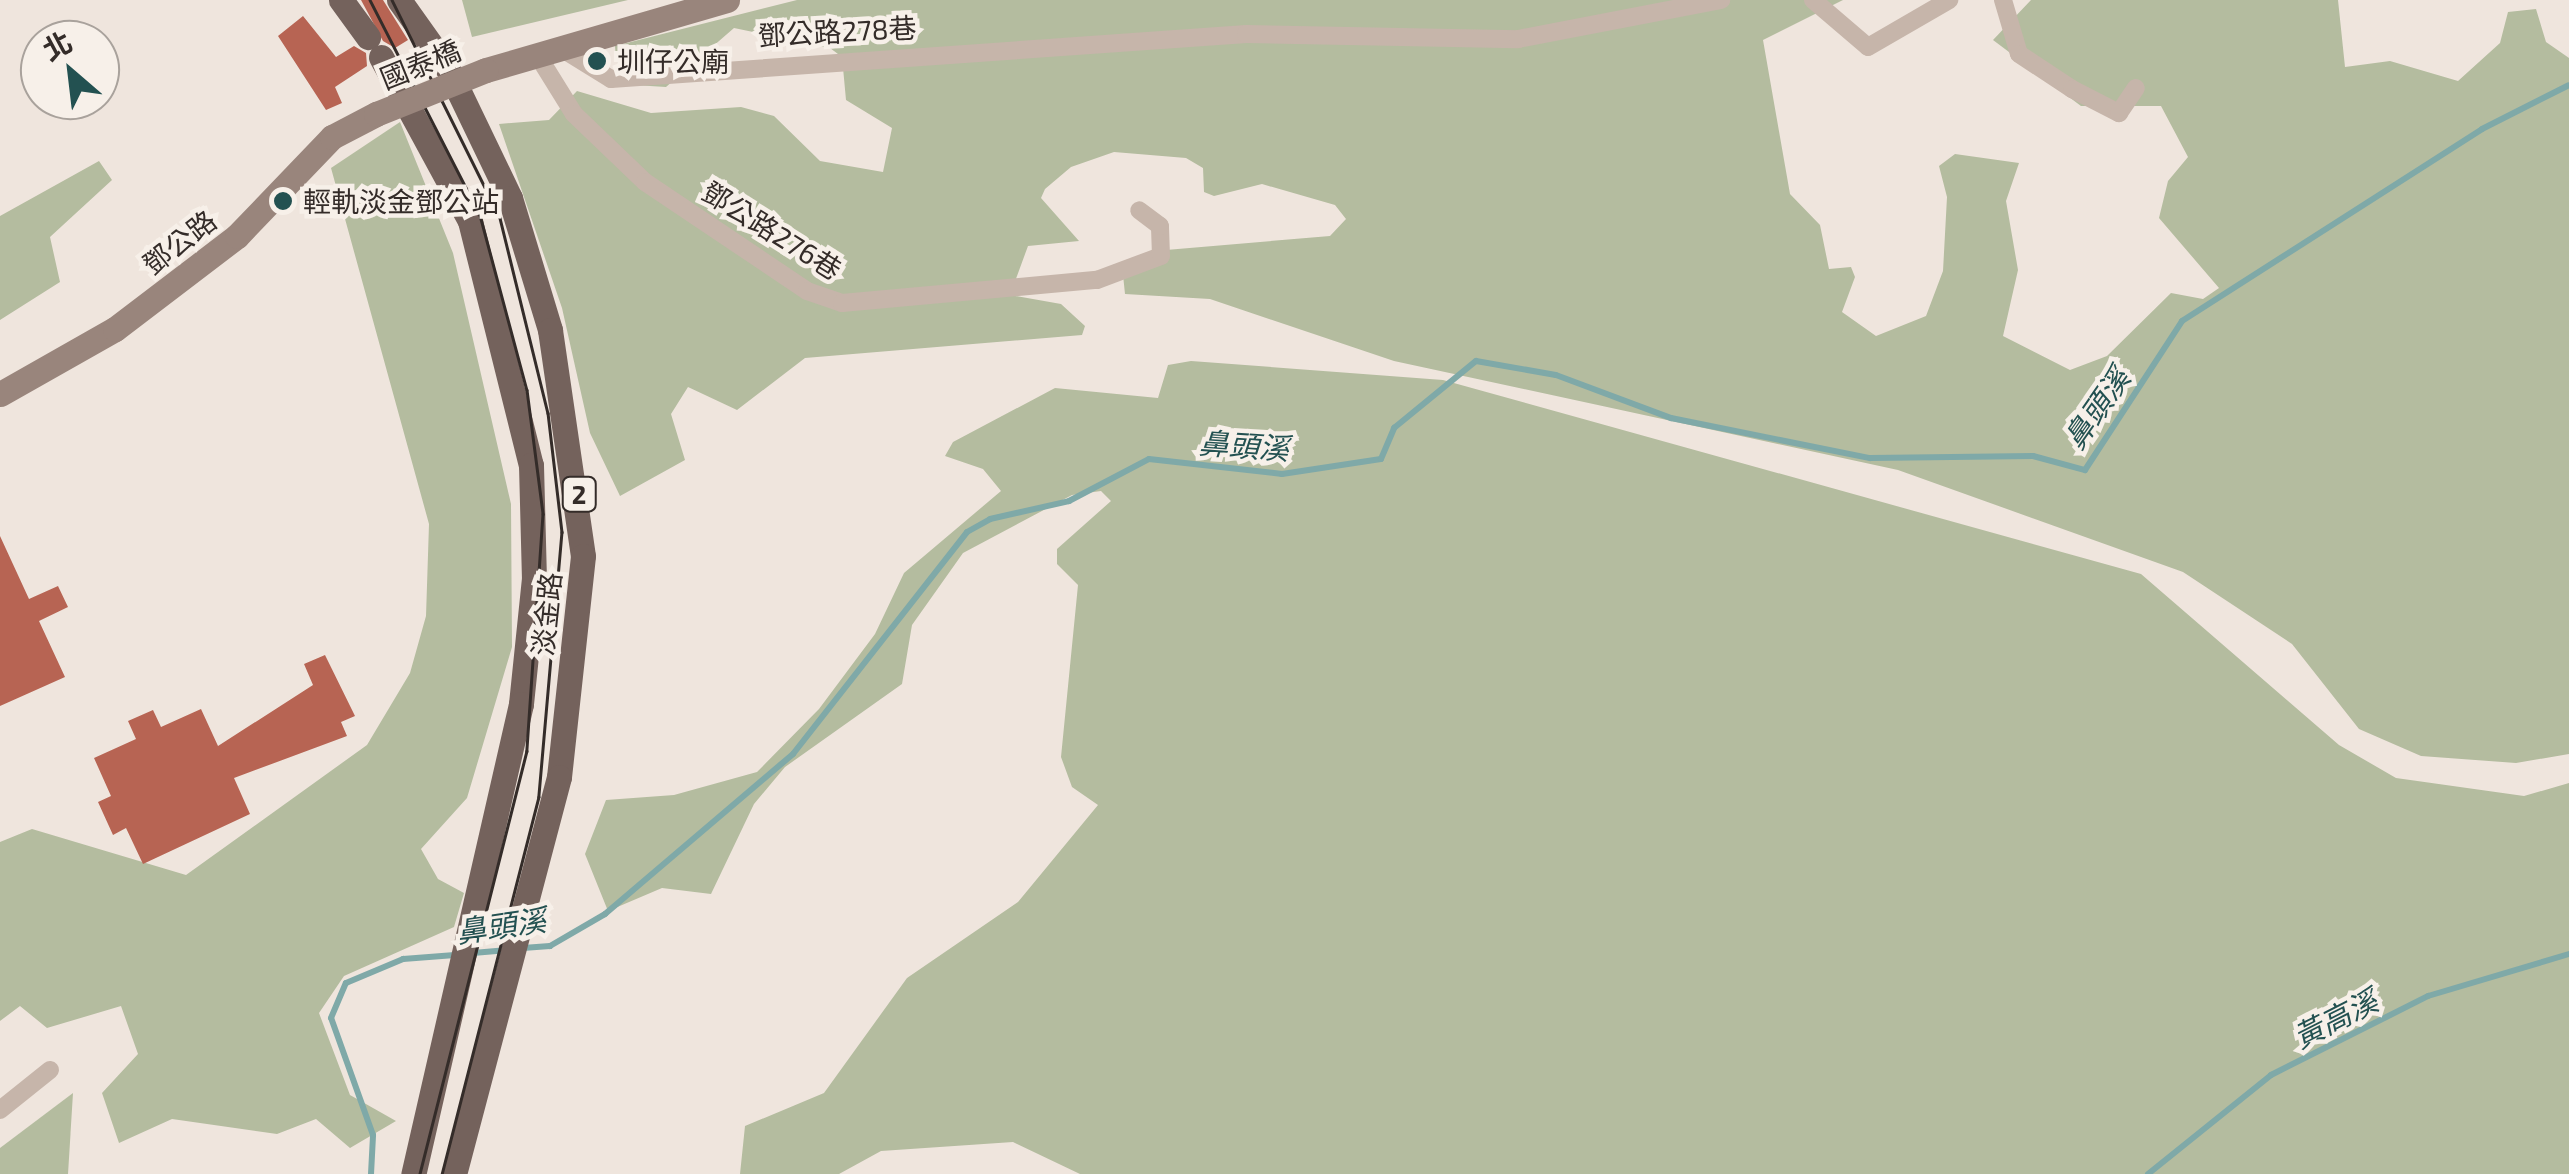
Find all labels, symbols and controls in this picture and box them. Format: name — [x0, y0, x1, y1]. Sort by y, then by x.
street label: 鄧公路278巷 — [757, 10, 917, 52]
north arrow — [20, 20, 120, 120]
text: 北 — [36, 24, 77, 67]
street label: 國泰橋 — [375, 33, 465, 95]
place label: 圳仔公廟 — [617, 44, 729, 78]
marker: 圳仔公廟 — [586, 50, 608, 72]
street label: 鄧公路276巷 — [696, 174, 848, 286]
place label: 輕軌淡金鄧公站 — [303, 184, 499, 218]
marker: 輕軌淡金鄧公站 — [272, 190, 294, 212]
street label: 鄧公路 — [136, 203, 222, 281]
water label: 鼻頭溪 — [2055, 361, 2137, 455]
water label: 鼻頭溪 — [1198, 424, 1290, 466]
road number: 2 — [562, 474, 596, 514]
street label: 淡金路 — [525, 570, 567, 658]
water label: 鼻頭溪 — [454, 901, 548, 949]
water label: 黃高溪 — [2287, 982, 2383, 1054]

